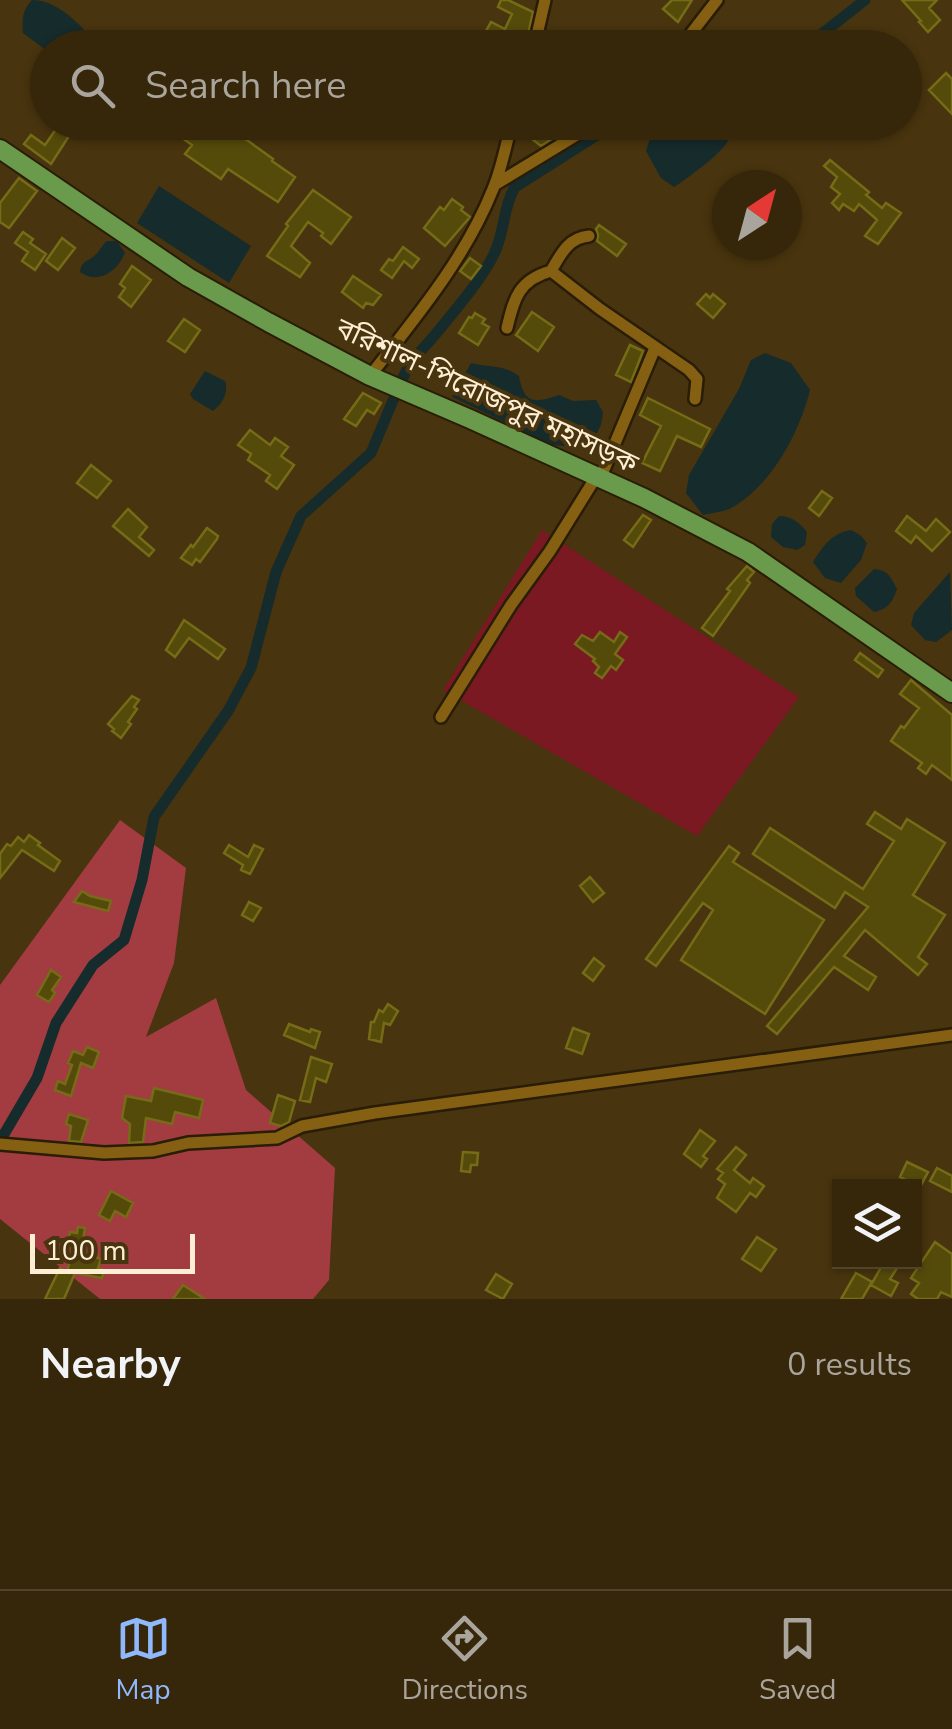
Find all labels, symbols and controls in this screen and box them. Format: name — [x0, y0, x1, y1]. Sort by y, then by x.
search box — [30, 30, 922, 140]
icon: search — [65, 58, 120, 113]
text: Search here — [145, 60, 346, 111]
north arrow — [712, 170, 802, 260]
street label: বরিশাল-পিরোজপুর মহাসড়ক — [329, 309, 644, 483]
map controls — [832, 1179, 922, 1269]
button: layers — [832, 1179, 922, 1269]
scale bar — [30, 1229, 195, 1274]
text: 100 m — [45, 1232, 127, 1270]
text: Nearby — [40, 1336, 181, 1393]
text: 0 results — [787, 1343, 912, 1386]
tab: Map — [116, 1611, 171, 1709]
tab: Directions — [402, 1611, 528, 1709]
tab: Saved — [759, 1611, 836, 1709]

